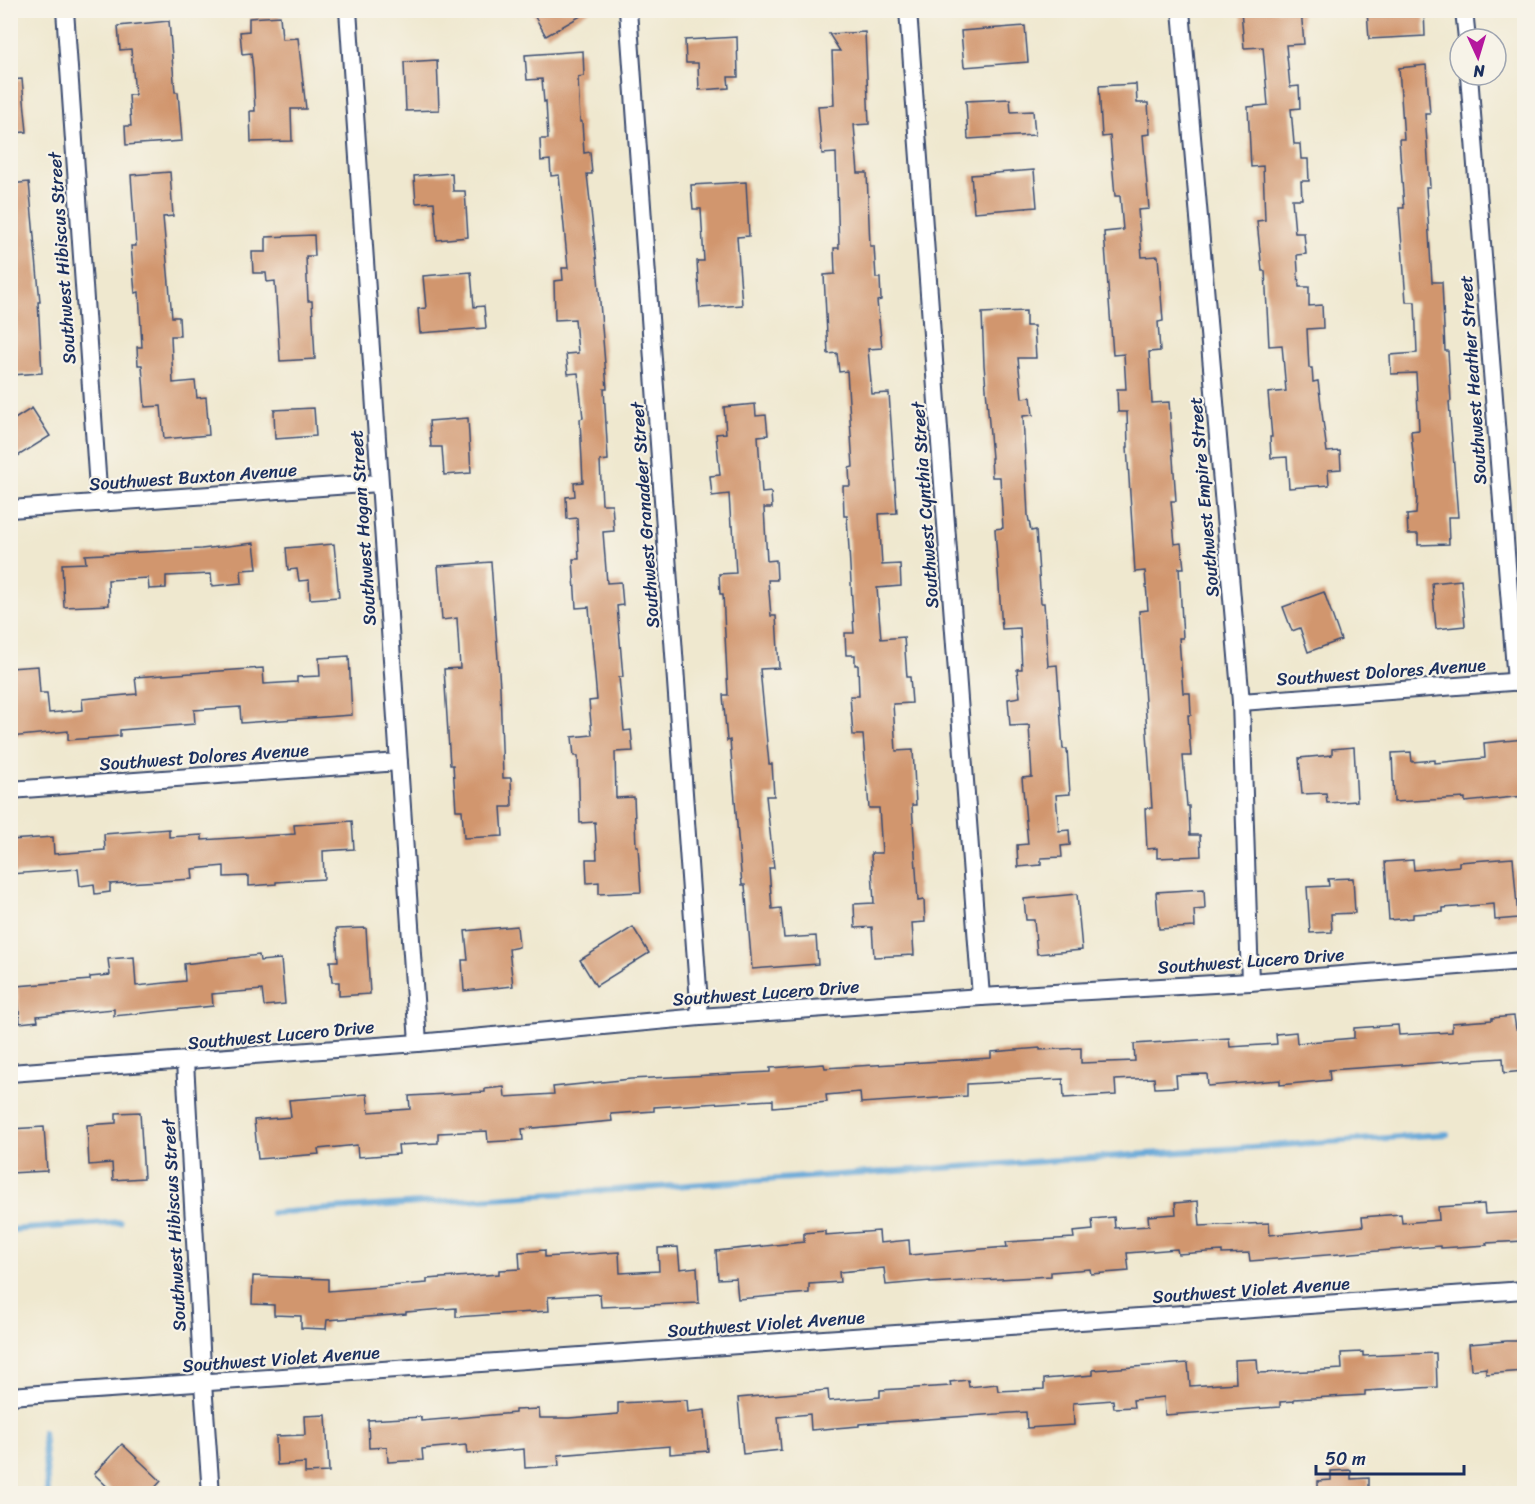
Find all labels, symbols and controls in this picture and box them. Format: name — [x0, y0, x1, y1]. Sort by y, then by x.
north arrow — [1448, 27, 1508, 87]
text: N — [1472, 57, 1487, 86]
street label: Southwest Hibiscus Street — [39, 150, 85, 365]
street label: Southwest Heather Street — [1450, 274, 1496, 486]
street label: Southwest Empire Street — [1179, 396, 1229, 598]
street label: Southwest Granadeer Street — [621, 400, 669, 629]
street label: Southwest Cynthia Street — [902, 400, 948, 609]
street label: Southwest Hogan Street — [340, 429, 386, 627]
street label: Southwest Buxton Avenue — [88, 454, 298, 500]
street label: Southwest Dolores Avenue — [1275, 649, 1487, 695]
street label: Southwest Dolores Avenue — [98, 734, 310, 780]
street label: Southwest Lucero Drive — [1156, 939, 1346, 983]
street label: Southwest Lucero Drive — [671, 971, 861, 1015]
street label: Southwest Lucero Drive — [186, 1011, 376, 1059]
street label: Southwest Hibiscus Street — [152, 1117, 196, 1332]
street label: Southwest Violet Avenue — [1151, 1267, 1351, 1313]
street label: Southwest Violet Avenue — [666, 1301, 866, 1347]
street label: Southwest Violet Avenue — [181, 1336, 381, 1382]
scale bar — [1316, 1438, 1464, 1476]
text: 50 m — [1325, 1443, 1366, 1475]

